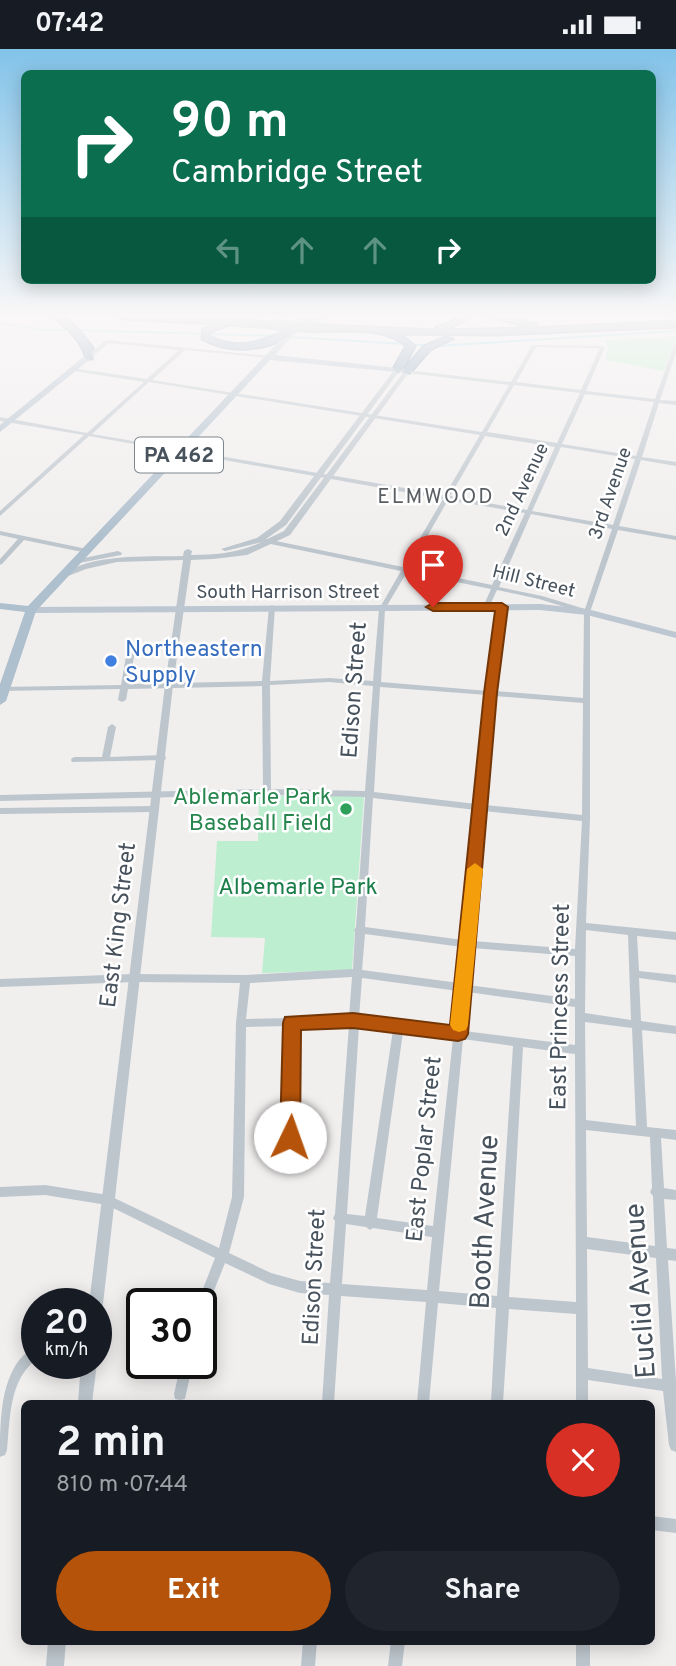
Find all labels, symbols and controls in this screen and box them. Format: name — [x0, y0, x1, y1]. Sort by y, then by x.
text: 07:42 — [35, 8, 105, 41]
text: 90 m — [171, 93, 289, 155]
icon: right — [56, 98, 147, 189]
text: Cambridge Street — [171, 154, 423, 194]
icon: left — [210, 231, 248, 269]
icon: ahead — [283, 231, 321, 269]
icon: ahead — [356, 231, 394, 269]
icon: right — [429, 231, 467, 269]
road number: PA 462 — [135, 437, 223, 473]
street label: 2nd Avenue — [491, 439, 555, 540]
street label: 3rd Avenue — [584, 444, 638, 543]
district label: ELMWOOD — [377, 484, 495, 511]
pin — [403, 535, 463, 607]
icon: arrive — [414, 546, 452, 584]
street label: Hill Street — [489, 560, 578, 604]
street label: South Harrison Street — [196, 581, 380, 605]
street label: Edison Street — [336, 621, 375, 759]
place label: Northeastern Supply — [125, 636, 263, 691]
marker: Northeastern Supply — [103, 653, 119, 669]
place label: Ablemarle Park Baseball Field — [173, 784, 332, 839]
marker: Ablemarle Park Baseball Field — [338, 801, 354, 817]
street label: East King Street — [95, 841, 144, 1010]
park label: Albemarle Park — [218, 874, 378, 903]
street label: East Princess Street — [545, 903, 578, 1111]
street label: East Poplar Street — [401, 1055, 450, 1244]
position arrow — [253, 1100, 327, 1174]
street label: Booth Avenue — [463, 1134, 509, 1310]
street label: Euclid Avenue — [618, 1202, 666, 1380]
street label: Edison Street — [297, 1208, 334, 1346]
speed limit sign: 30 — [126, 1288, 217, 1379]
text: 20 — [44, 1302, 89, 1346]
text: km/h — [45, 1339, 88, 1362]
text: 2 min — [56, 1418, 166, 1471]
button: close — [546, 1423, 620, 1497]
text: 810 m · 07:44 — [56, 1471, 188, 1500]
button: Exit — [56, 1551, 331, 1631]
button: Share — [345, 1551, 620, 1631]

